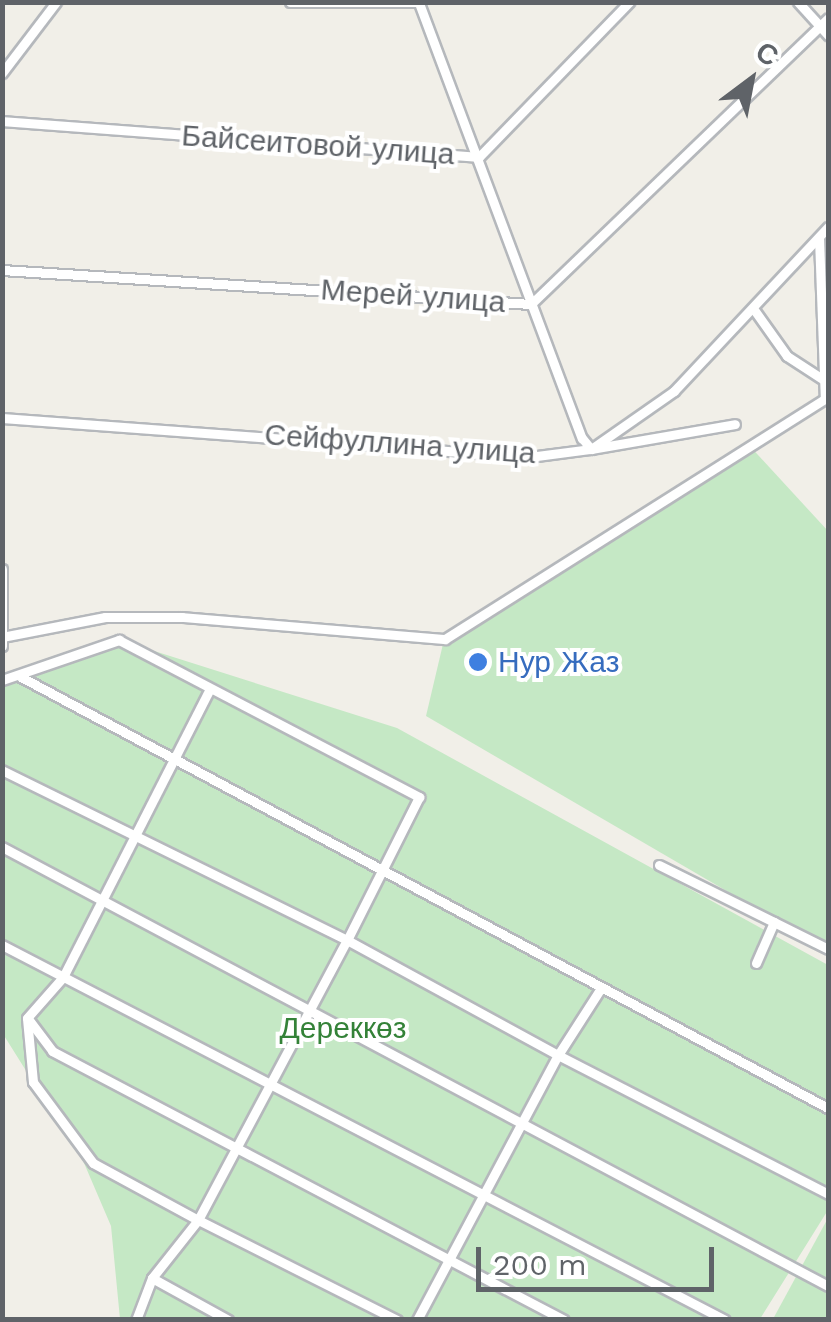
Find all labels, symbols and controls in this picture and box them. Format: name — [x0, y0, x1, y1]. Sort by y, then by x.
north arrow — [701, 30, 801, 130]
text: С — [750, 35, 784, 73]
street label: Байсеитовой улица — [180, 118, 456, 172]
street label: Мерей улица — [320, 272, 506, 320]
street label: Сейфуллина улица — [263, 417, 537, 471]
place label: Нур Жаз — [498, 644, 619, 680]
marker: Нур Жаз — [467, 651, 489, 673]
park label: Дереккөз — [279, 1010, 407, 1046]
scale bar — [481, 1227, 718, 1289]
text: 200 m — [493, 1247, 587, 1282]

